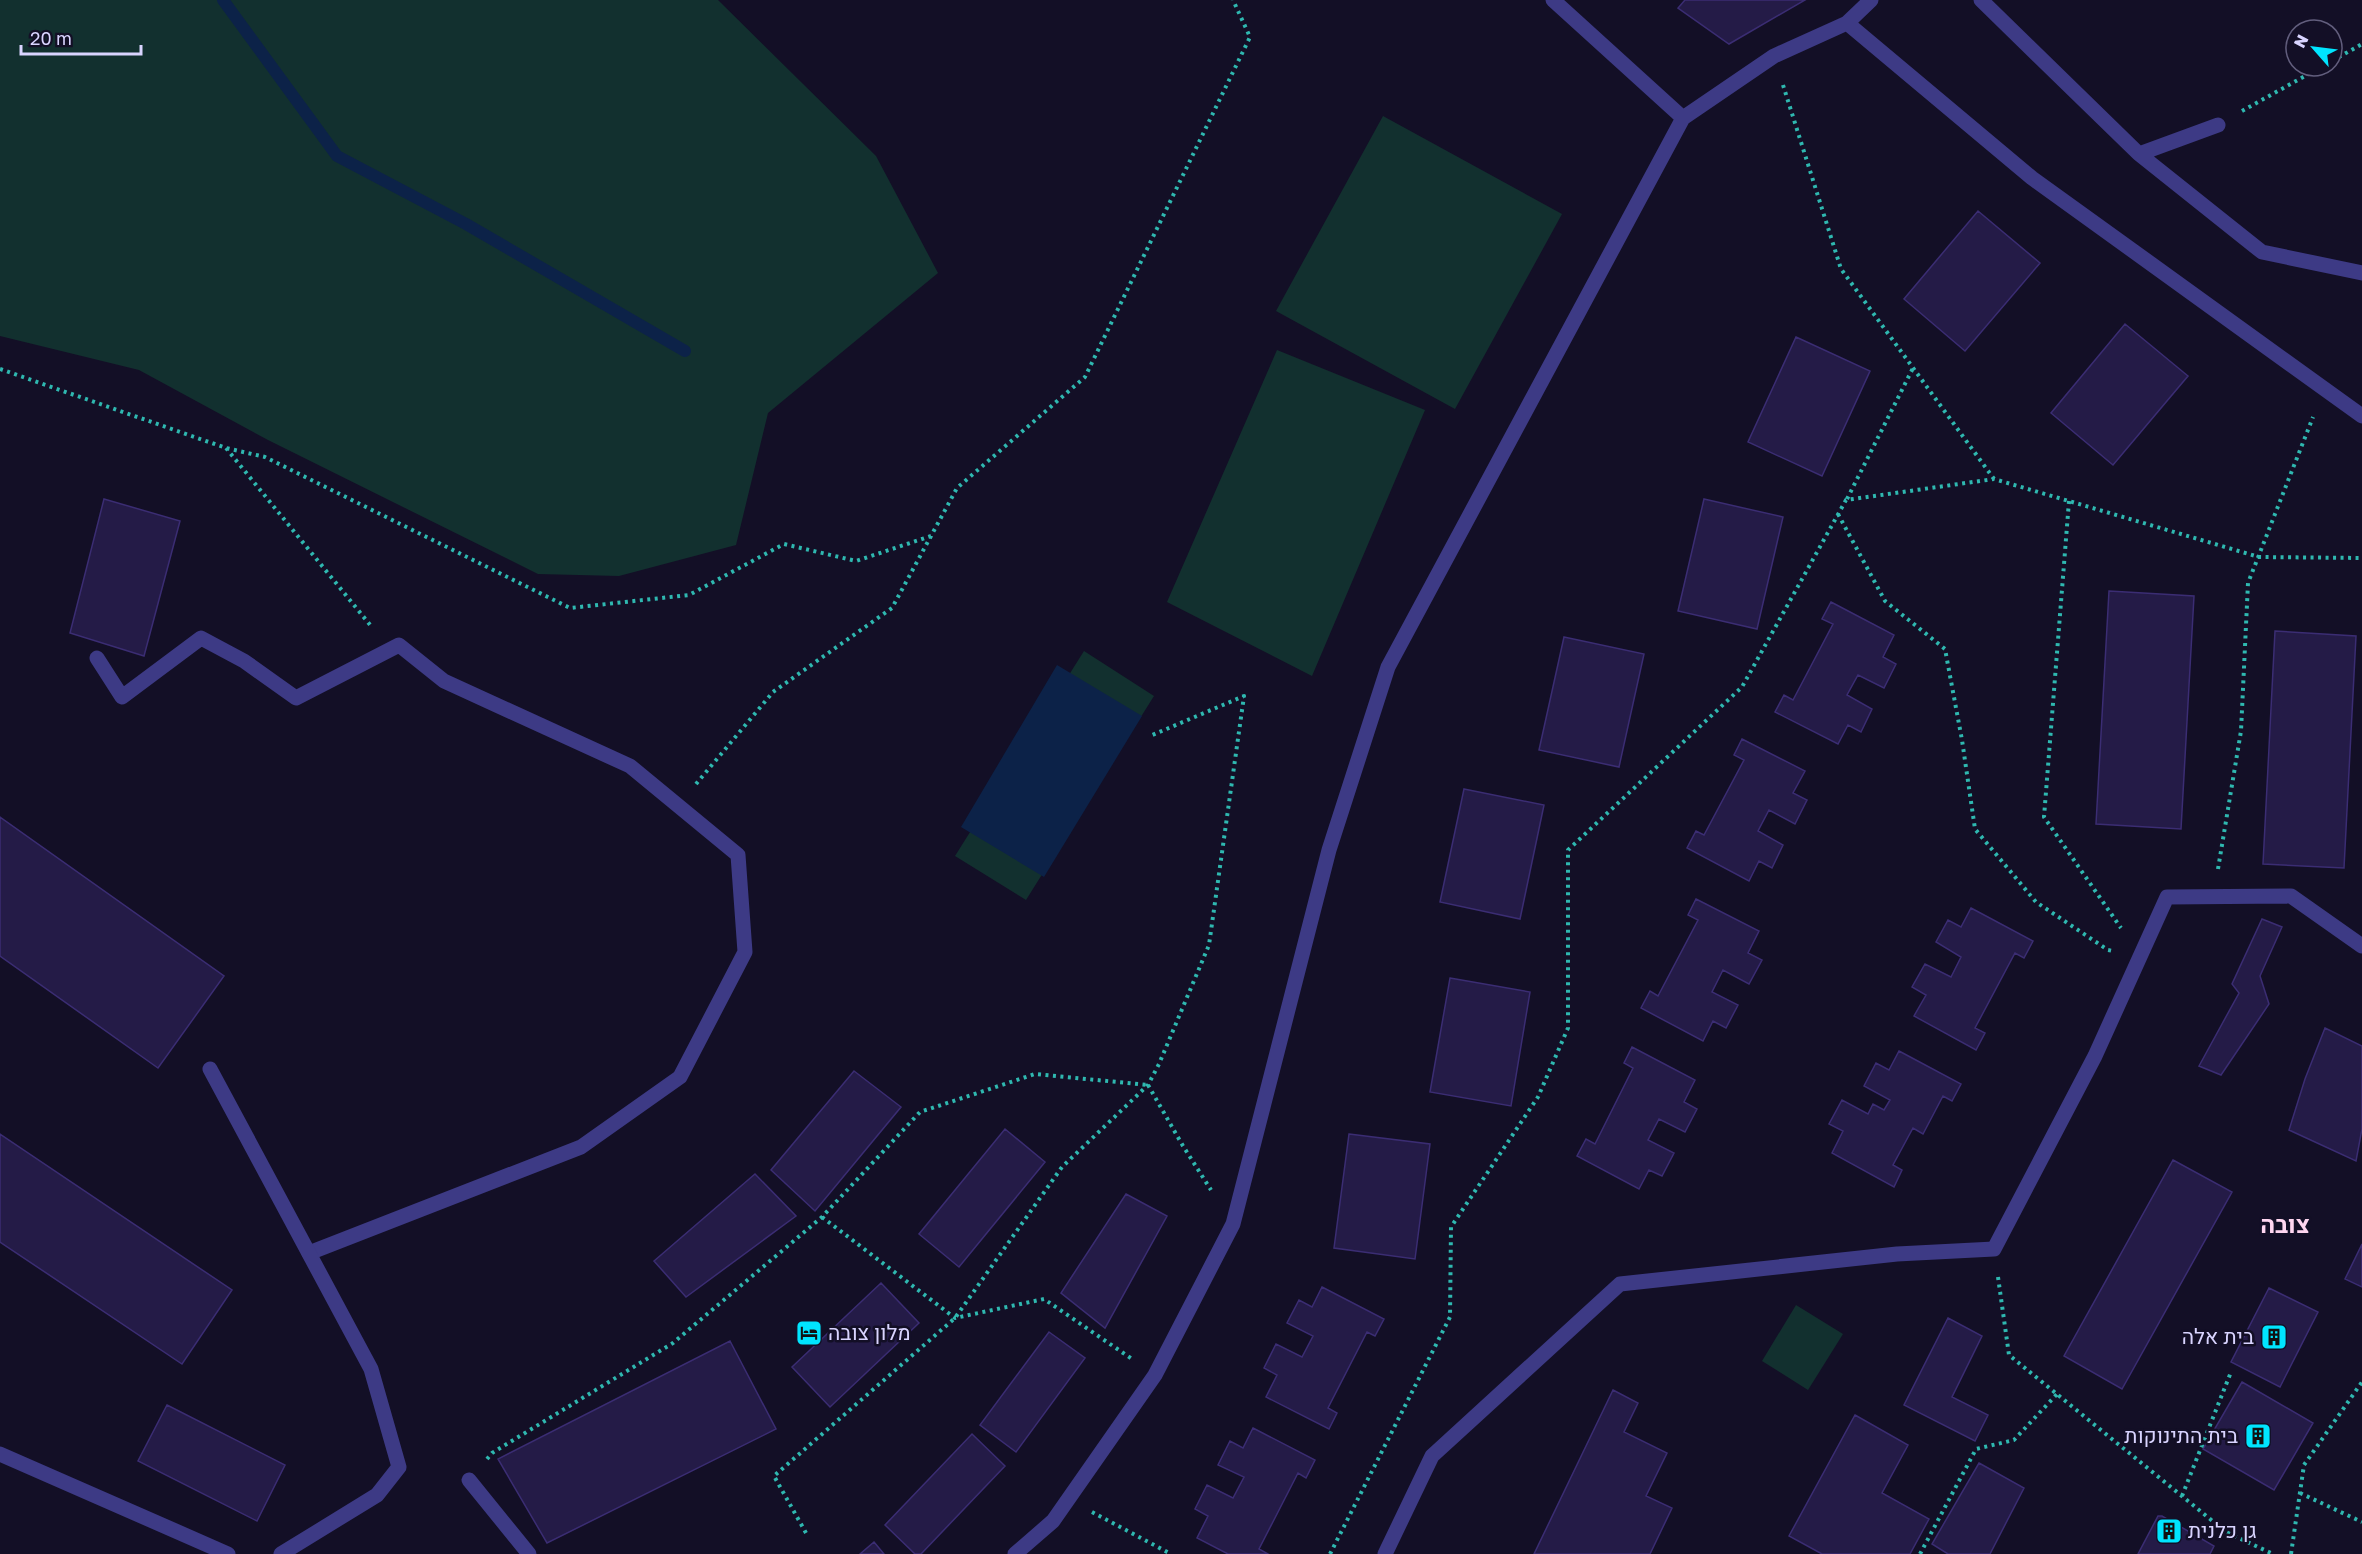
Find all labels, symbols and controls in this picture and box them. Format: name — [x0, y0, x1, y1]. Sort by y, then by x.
scale bar — [21, 18, 141, 56]
north arrow — [2284, 18, 2344, 78]
text: 20 m — [30, 27, 72, 49]
text: N — [2289, 31, 2312, 51]
district label: צובה — [2260, 1209, 2310, 1238]
hotel icon: מלון צובה — [794, 1318, 824, 1348]
place label: מלון צובה — [828, 1319, 911, 1345]
building icon: בית אלה — [2259, 1322, 2289, 1352]
place label: בית אלה — [2182, 1323, 2254, 1349]
building icon: בית התינוקות — [2243, 1421, 2273, 1451]
place label: בית התינוקות — [2124, 1422, 2238, 1448]
building icon: גן כלנית — [2154, 1516, 2184, 1546]
place label: גן כלנית — [2188, 1517, 2257, 1543]

